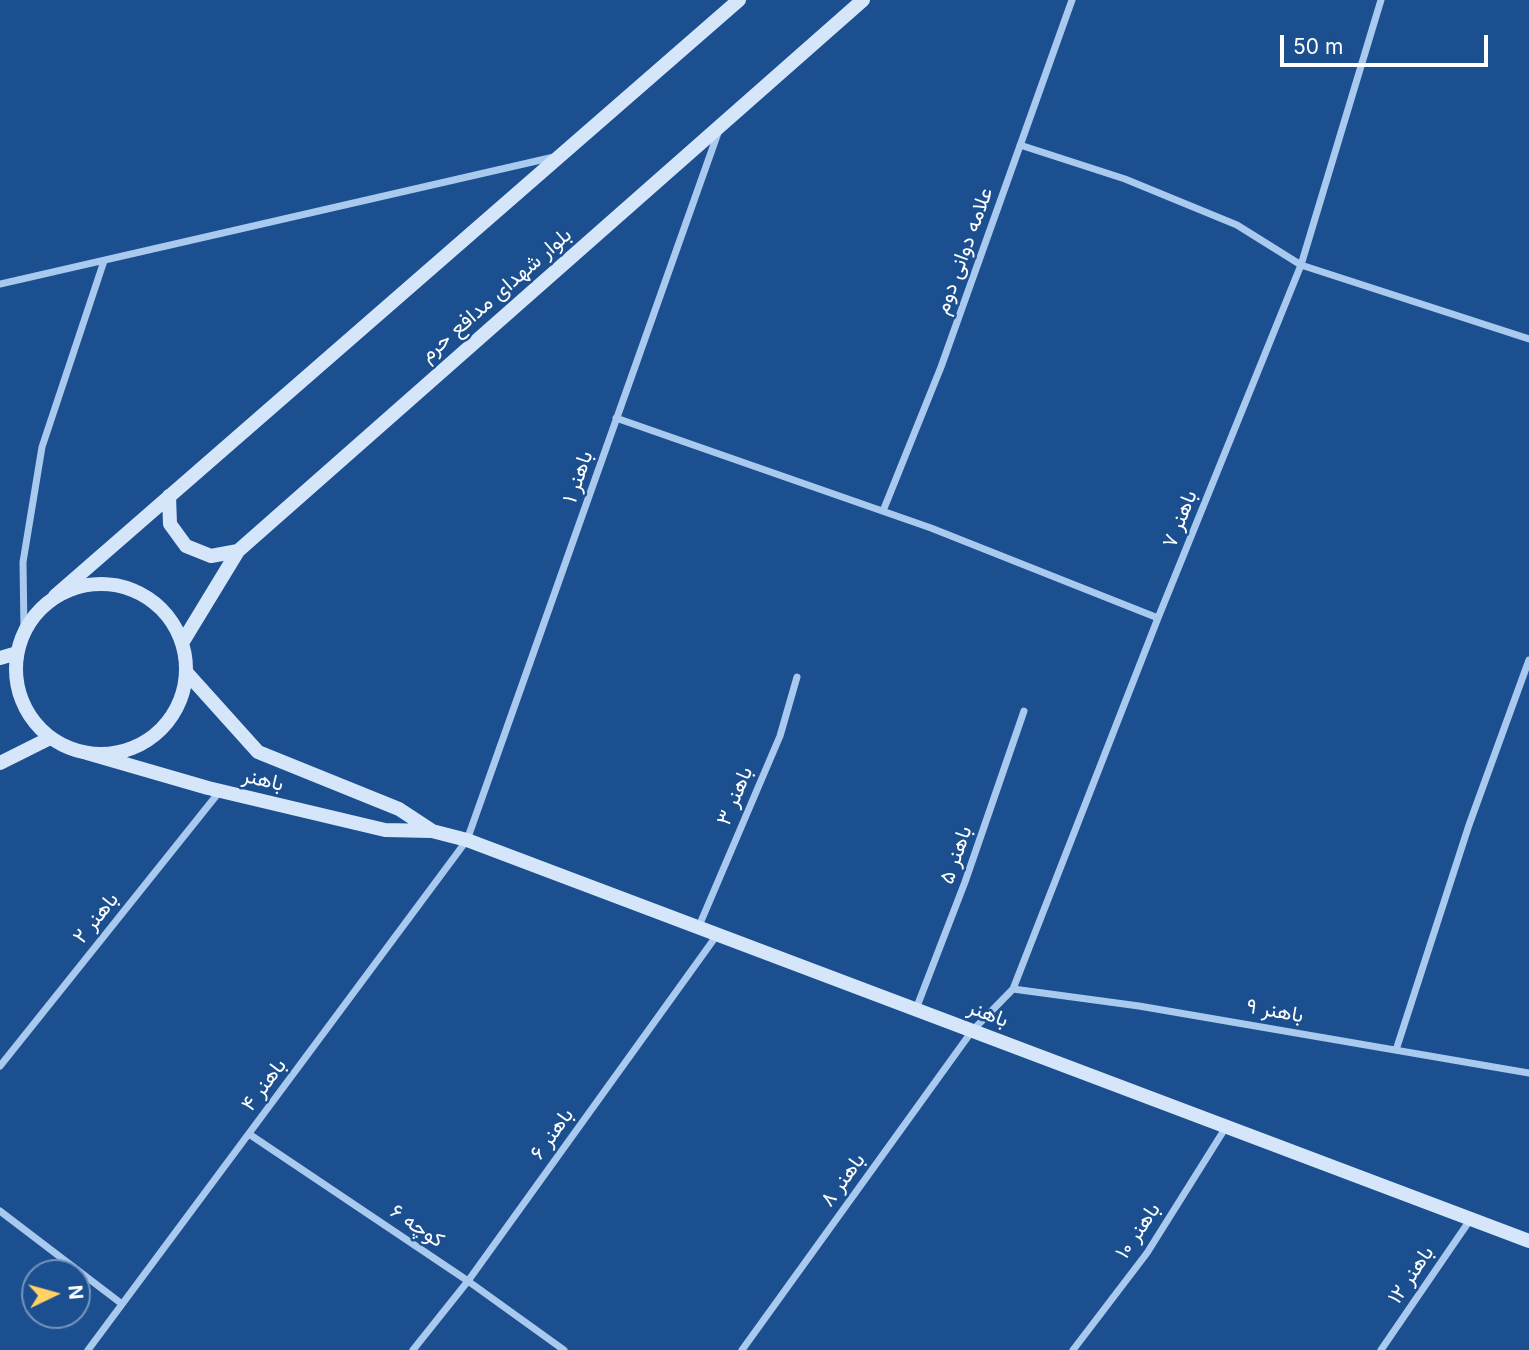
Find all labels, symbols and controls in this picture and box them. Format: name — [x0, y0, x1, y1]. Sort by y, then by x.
scale bar — [1284, 21, 1492, 65]
text: 50 m — [1293, 34, 1343, 59]
street label: علامه دوانی دوم — [929, 184, 999, 318]
street label: بلوار شهدای مدافع حرم — [415, 222, 577, 368]
street label: باهنر ۱ — [557, 448, 599, 506]
street label: باهنر ۷ — [1157, 487, 1203, 551]
street label: باهنر — [240, 763, 286, 797]
street label: باهنر ۳ — [711, 763, 759, 829]
street label: باهنر ۵ — [934, 823, 978, 887]
street label: باهنر ۲ — [68, 887, 124, 949]
street label: باهنر ۹ — [1245, 994, 1305, 1028]
street label: باهنر — [964, 995, 1012, 1033]
street label: باهنر ۴ — [236, 1054, 292, 1116]
street label: باهنر ۶ — [525, 1103, 579, 1165]
street label: باهنر ۸ — [815, 1148, 871, 1212]
street label: باهنر ۱۰ — [1110, 1198, 1166, 1264]
street label: کوچه ۶ — [385, 1199, 449, 1253]
street label: باهنر ۱۲ — [1383, 1241, 1439, 1309]
north arrow — [21, 1259, 91, 1329]
text: N — [63, 1284, 88, 1301]

